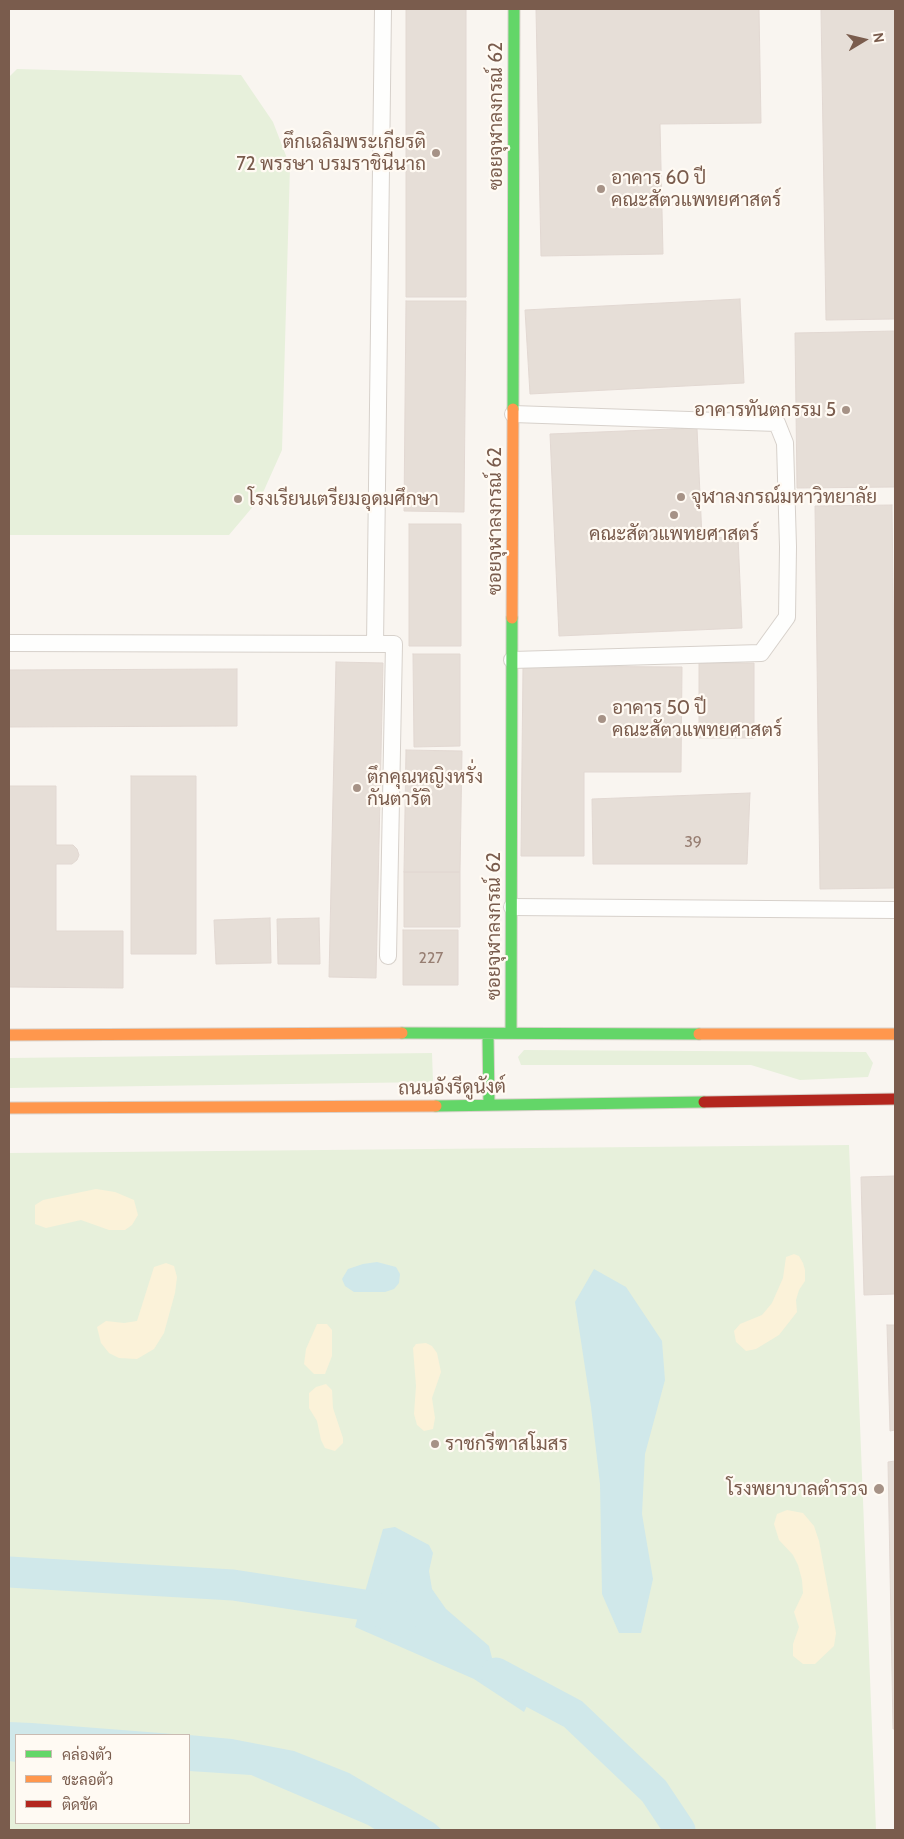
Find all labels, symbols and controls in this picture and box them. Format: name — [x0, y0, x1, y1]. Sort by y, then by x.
north arrow — [839, 15, 889, 65]
text: N — [869, 31, 888, 44]
street label: ซอยจุฬาลงกรณ์ 62 — [485, 42, 507, 190]
place label: ตึกเฉลิมพระเกียรติ 72 พรรษา บรมราชินีนาถ — [236, 131, 426, 175]
marker: ตึกเฉลิมพระเกียรติ 72 พรรษา บรมราชินีนาถ — [430, 147, 442, 159]
place label: อาคาร 60 ปี คณะสัตวแพทยศาสตร์ — [611, 167, 781, 211]
marker: อาคาร 60 ปี คณะสัตวแพทยศาสตร์ — [595, 183, 607, 195]
place label: อาคารทันตกรรม 5 — [694, 399, 836, 421]
marker: อาคารทันตกรรม 5 — [840, 404, 852, 416]
street label: ซอยจุฬาลงกรณ์ 62 — [484, 447, 506, 595]
place label: จุฬาลงกรณ์มหาวิทยาลัย — [691, 486, 877, 508]
place label: โรงเรียนเตรียมอุดมศึกษา — [248, 488, 439, 510]
marker: จุฬาลงกรณ์มหาวิทยาลัย — [675, 491, 687, 503]
marker: โรงเรียนเตรียมอุดมศึกษา — [232, 493, 244, 505]
marker: คณะสัตวแพทยศาสตร์ — [668, 509, 680, 521]
place label: คณะสัตวแพทยศาสตร์ — [589, 523, 759, 545]
place label: อาคาร 50 ปี คณะสัตวแพทยศาสตร์ — [612, 697, 782, 741]
marker: อาคาร 50 ปี คณะสัตวแพทยศาสตร์ — [596, 713, 608, 725]
place label: ตึกคุณหญิงหรั่ง กันตารัติ — [367, 766, 483, 810]
marker: ตึกคุณหญิงหรั่ง กันตารัติ — [351, 782, 363, 794]
house number: 39 — [684, 832, 702, 852]
street label: ซอยจุฬาลงกรณ์ 62 — [483, 852, 505, 1000]
house number: 227 — [419, 948, 443, 968]
street label: ถนนอังรีดูนังต์ — [398, 1076, 506, 1100]
place label: ราชกรีฑาสโมสร — [445, 1433, 568, 1455]
marker: ราชกรีฑาสโมสร — [429, 1438, 441, 1450]
place label: โรงพยาบาลตำรวจ — [726, 1478, 868, 1500]
marker: โรงพยาบาลตำรวจ — [872, 1482, 886, 1496]
legend — [15, 1734, 190, 1824]
text: คล่องตัว — [62, 1746, 112, 1764]
text: ชะลอตัว — [62, 1771, 113, 1789]
text: ติดขัด — [62, 1796, 98, 1814]

